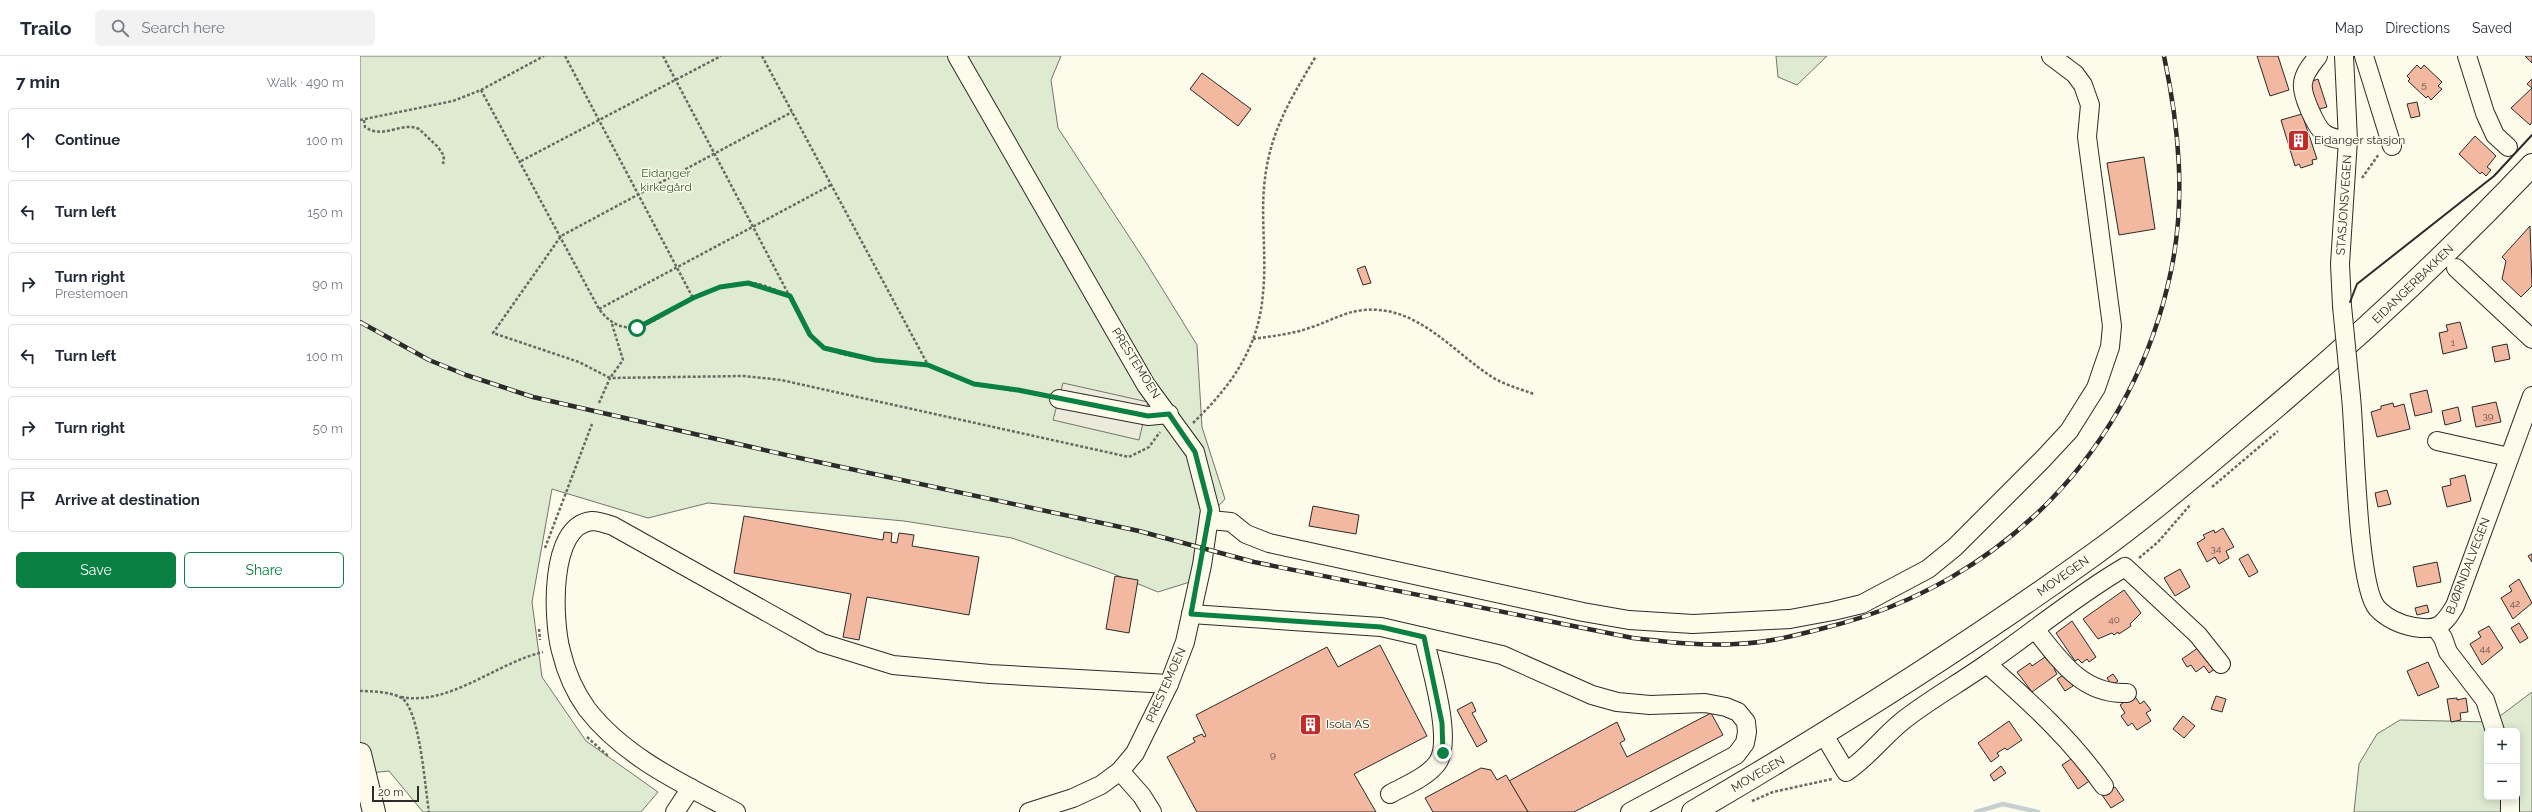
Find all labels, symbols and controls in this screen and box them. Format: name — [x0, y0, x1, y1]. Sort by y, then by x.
search box — [95, 10, 375, 46]
text: Trailo — [20, 17, 71, 39]
icon: search — [109, 17, 131, 39]
text: Search here — [141, 19, 225, 37]
text: Map — [2335, 20, 2363, 36]
text: Directions — [2385, 20, 2450, 36]
text: Saved — [2472, 20, 2512, 36]
text: 7 min — [16, 72, 60, 92]
text: Walk · 490 m — [267, 75, 344, 90]
house number: 5 — [2421, 79, 2427, 90]
building icon: Eidanger stasjon — [2286, 127, 2312, 153]
icon: ahead — [17, 129, 39, 151]
text: Continue — [55, 131, 120, 149]
text: 100 m — [306, 133, 343, 148]
place label: Eidanger stasjon — [2314, 133, 2405, 147]
street label: STASJONSVEGEN — [2334, 154, 2354, 256]
park label: Eidanger kirkegård — [640, 166, 692, 194]
icon: left — [17, 201, 39, 223]
text: Turn left — [55, 203, 116, 221]
text: 150 m — [307, 205, 343, 220]
street label: EIDANGERBAKKEN — [2369, 242, 2457, 326]
text: Turn right — [55, 268, 125, 286]
icon: right — [17, 273, 39, 295]
text: 90 m — [312, 277, 343, 292]
text: Prestemoen — [55, 286, 128, 301]
route start — [628, 319, 646, 337]
street label: PRESTEMOEN — [1109, 325, 1163, 401]
house number: 1 — [2451, 337, 2456, 348]
icon: left — [17, 345, 39, 367]
text: Turn left — [55, 347, 116, 365]
text: 100 m — [306, 349, 343, 364]
house number: 39 — [2482, 410, 2494, 421]
icon: right — [17, 417, 39, 439]
text: Turn right — [55, 419, 125, 437]
text: 50 m — [313, 421, 343, 436]
icon: arrive — [17, 489, 39, 511]
text: Arrive at destination — [55, 491, 200, 509]
street label: BJØRNDALVEGEN — [2443, 516, 2493, 616]
house number: 34 — [2211, 543, 2222, 554]
button: Save — [16, 552, 176, 588]
button: Share — [184, 552, 344, 588]
street label: MOVEGEN — [2035, 553, 2091, 599]
house number: 42 — [2510, 598, 2520, 609]
house number: 40 — [2108, 614, 2120, 625]
house number: 44 — [2480, 643, 2491, 654]
street label: PRESTEMOEN — [1143, 645, 1189, 725]
building icon: Isola AS — [1298, 711, 1324, 737]
place label: Isola AS — [1326, 717, 1370, 731]
map controls — [2484, 728, 2520, 800]
button: + — [2484, 728, 2520, 764]
route end — [1434, 744, 1452, 762]
house number: 9 — [1270, 749, 1276, 760]
street label: MOVEGEN — [1729, 753, 1787, 795]
button: − — [2484, 764, 2520, 800]
scale bar — [372, 784, 419, 803]
text: 20 m — [378, 786, 403, 799]

